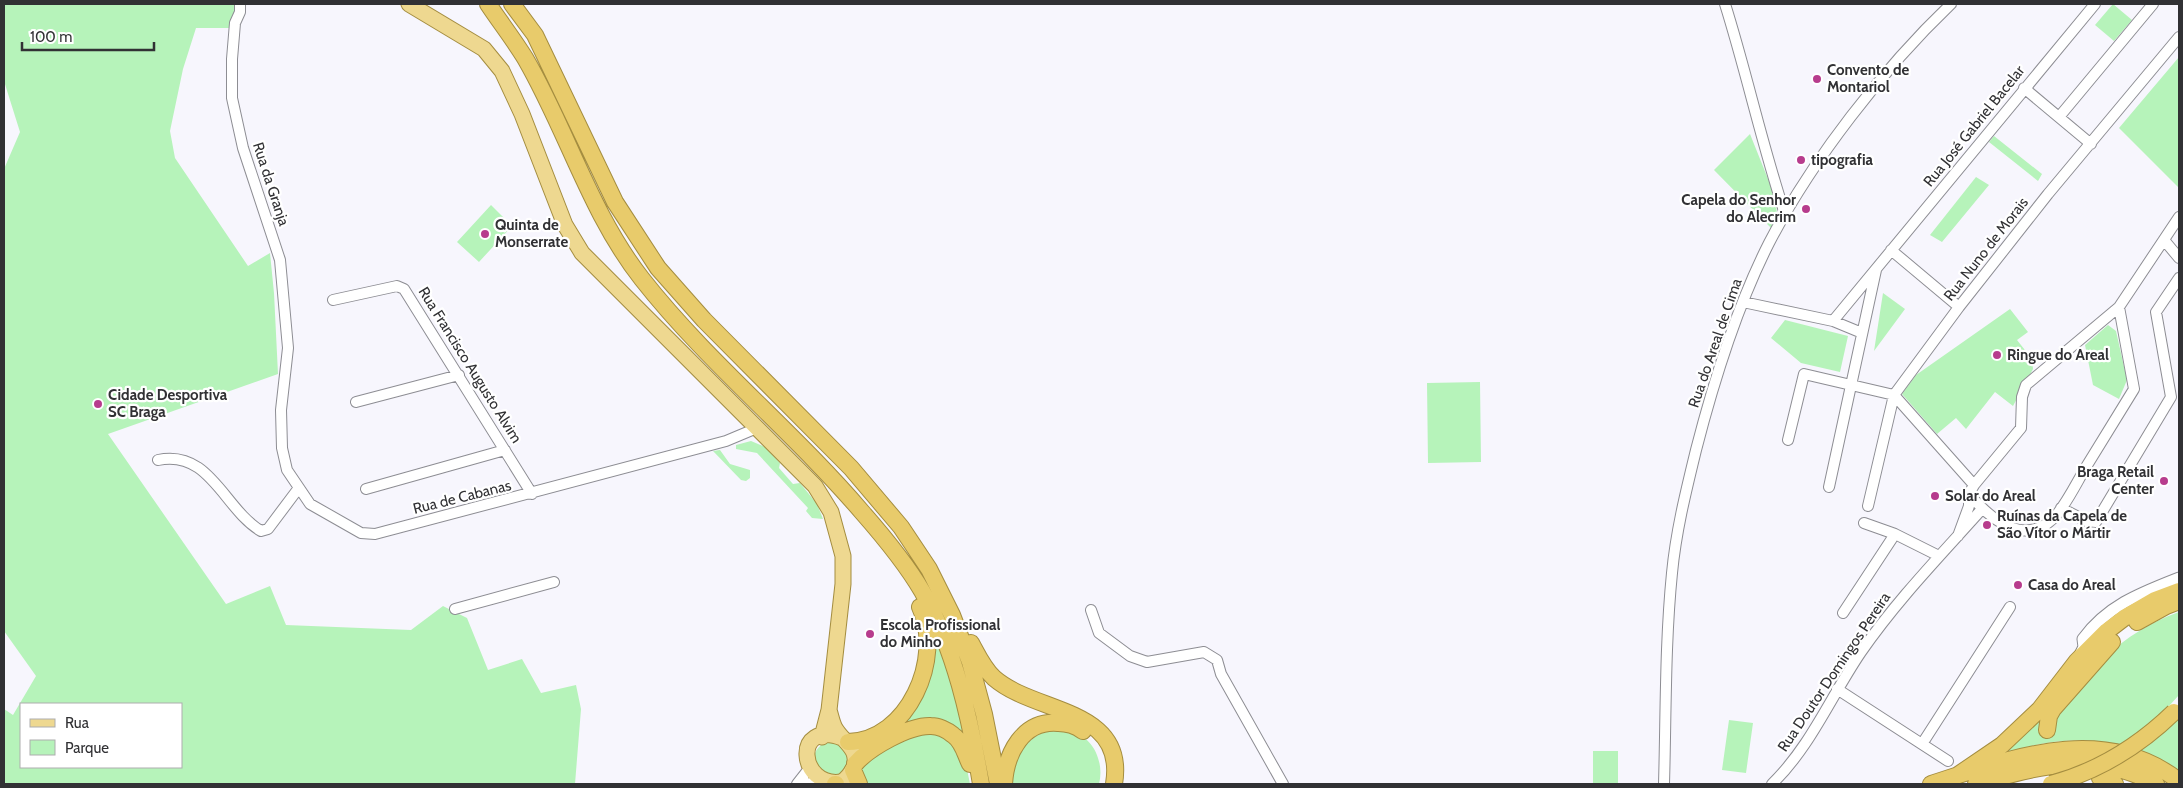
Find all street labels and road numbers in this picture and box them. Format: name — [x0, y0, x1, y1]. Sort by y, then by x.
street label: Rua José Gabriel Bacelar — [1920, 62, 2029, 190]
street label: Rua da Granja — [249, 140, 293, 229]
street label: Rua Nuno de Morais — [1940, 194, 2032, 304]
street label: Rua do Areal de Cima — [1684, 275, 1746, 410]
street label: Rua Francisco Augusto Alvim — [415, 284, 525, 446]
street label: Rua de Cabanas — [411, 476, 513, 518]
street label: Rua Doutor Domingos Pereira — [1774, 588, 1894, 755]

